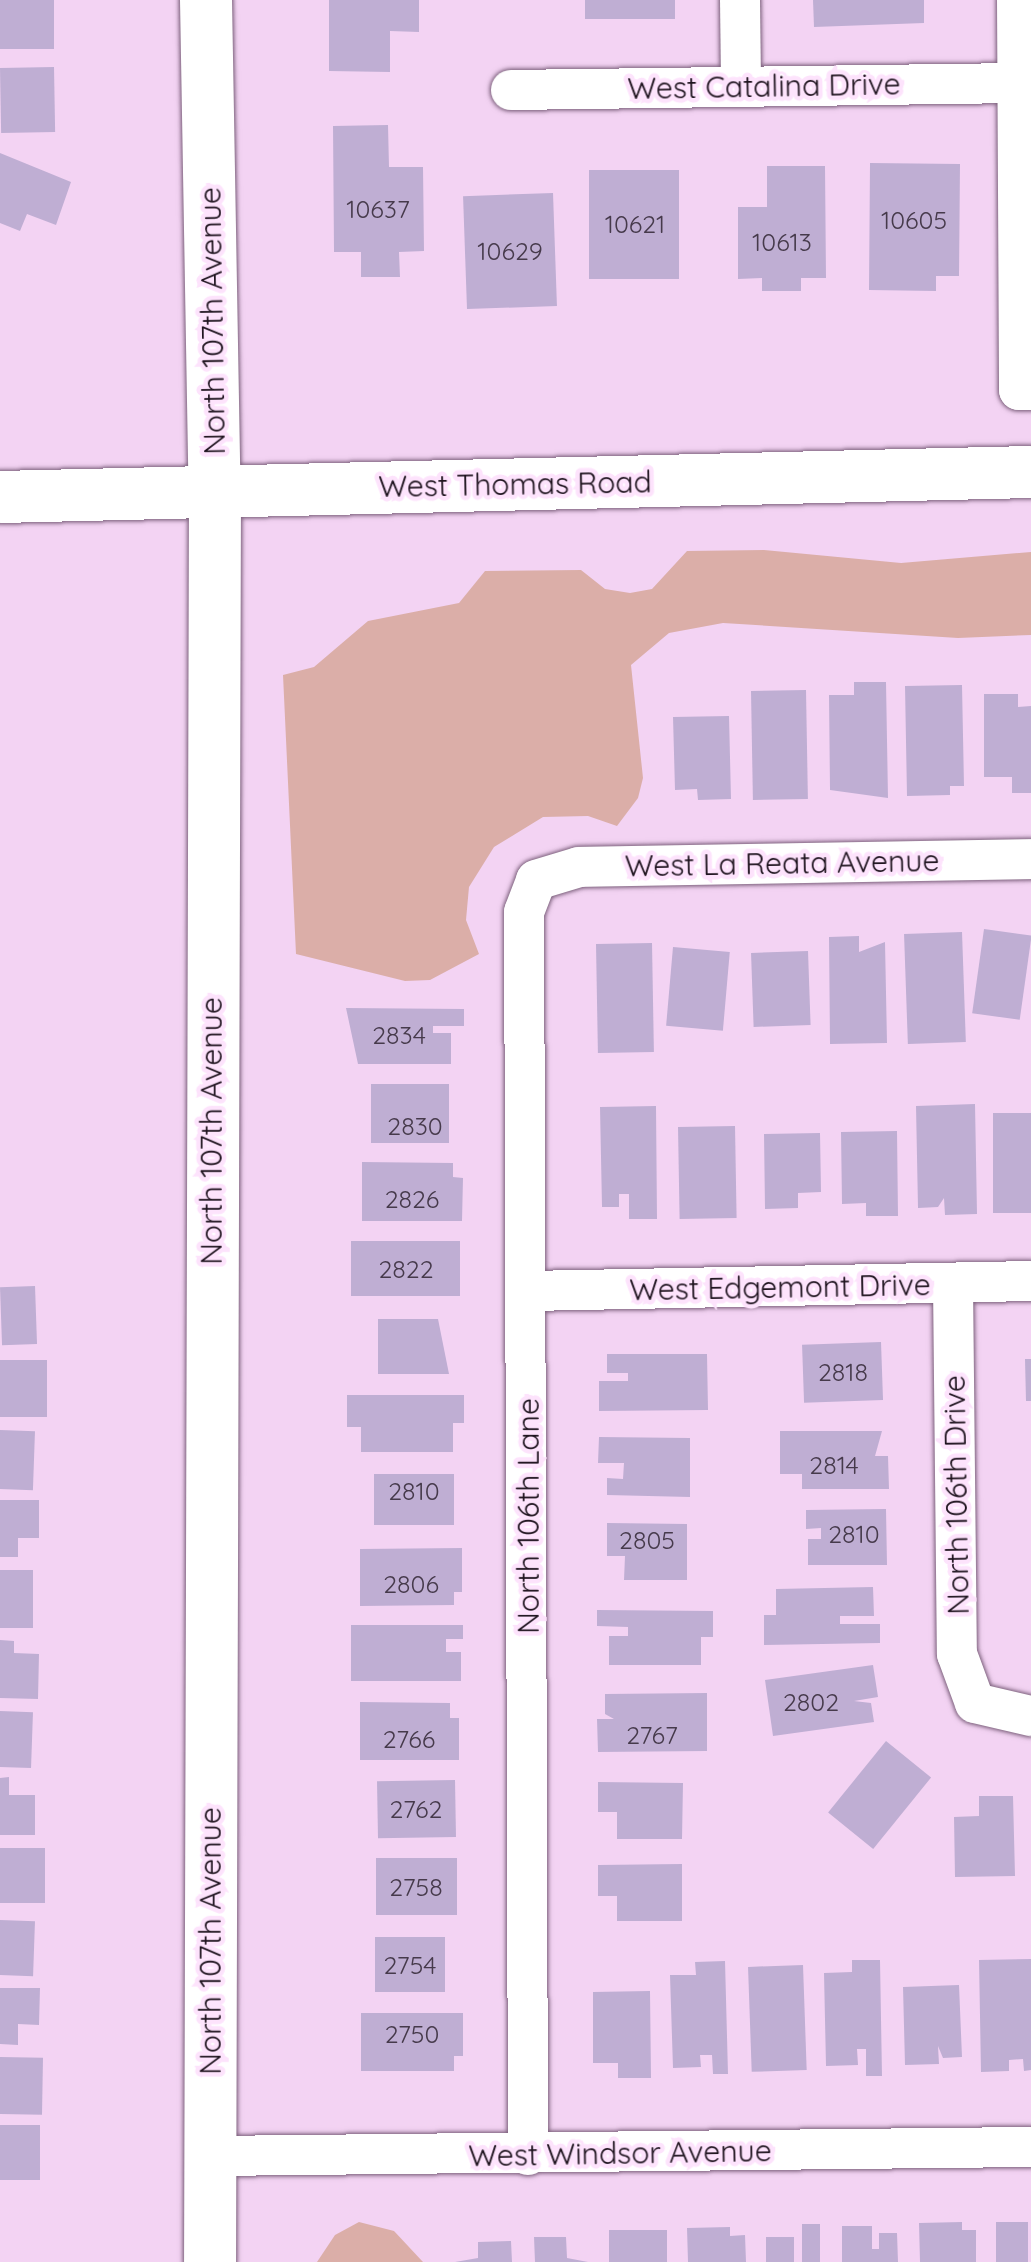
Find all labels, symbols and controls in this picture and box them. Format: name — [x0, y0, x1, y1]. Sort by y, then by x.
street label: West Catalina Drive — [627, 66, 901, 106]
street label: North 107th Avenue — [192, 187, 232, 455]
house number: 10637 — [346, 194, 410, 224]
house number: 10605 — [881, 205, 947, 235]
house number: 10621 — [605, 209, 665, 239]
house number: 10613 — [752, 227, 812, 257]
house number: 10629 — [477, 236, 543, 266]
street label: West Thomas Road — [378, 464, 652, 504]
street label: West La Reata Avenue — [624, 842, 940, 884]
street label: North 107th Avenue — [193, 997, 229, 1265]
house number: 2834 — [372, 1020, 426, 1050]
house number: 2830 — [387, 1111, 443, 1141]
house number: 2826 — [385, 1184, 439, 1214]
house number: 2822 — [378, 1254, 434, 1284]
street label: West Edgemont Drive — [629, 1266, 931, 1308]
house number: 2818 — [818, 1357, 868, 1387]
street label: North 106th Drive — [936, 1375, 976, 1615]
street label: North 106th Lane — [510, 1398, 546, 1634]
house number: 2814 — [809, 1450, 859, 1480]
house number: 2810 — [388, 1476, 440, 1506]
house number: 2810 — [828, 1519, 880, 1549]
house number: 2805 — [619, 1525, 675, 1555]
house number: 2806 — [383, 1569, 439, 1599]
house number: 2802 — [783, 1687, 839, 1717]
house number: 2767 — [626, 1720, 678, 1750]
house number: 2766 — [383, 1724, 435, 1754]
house number: 2762 — [390, 1794, 442, 1824]
street label: North 107th Avenue — [192, 1807, 228, 2075]
house number: 2758 — [389, 1872, 443, 1902]
house number: 2754 — [383, 1950, 437, 1980]
house number: 2750 — [385, 2019, 439, 2049]
street label: West Windsor Avenue — [468, 2132, 772, 2174]

